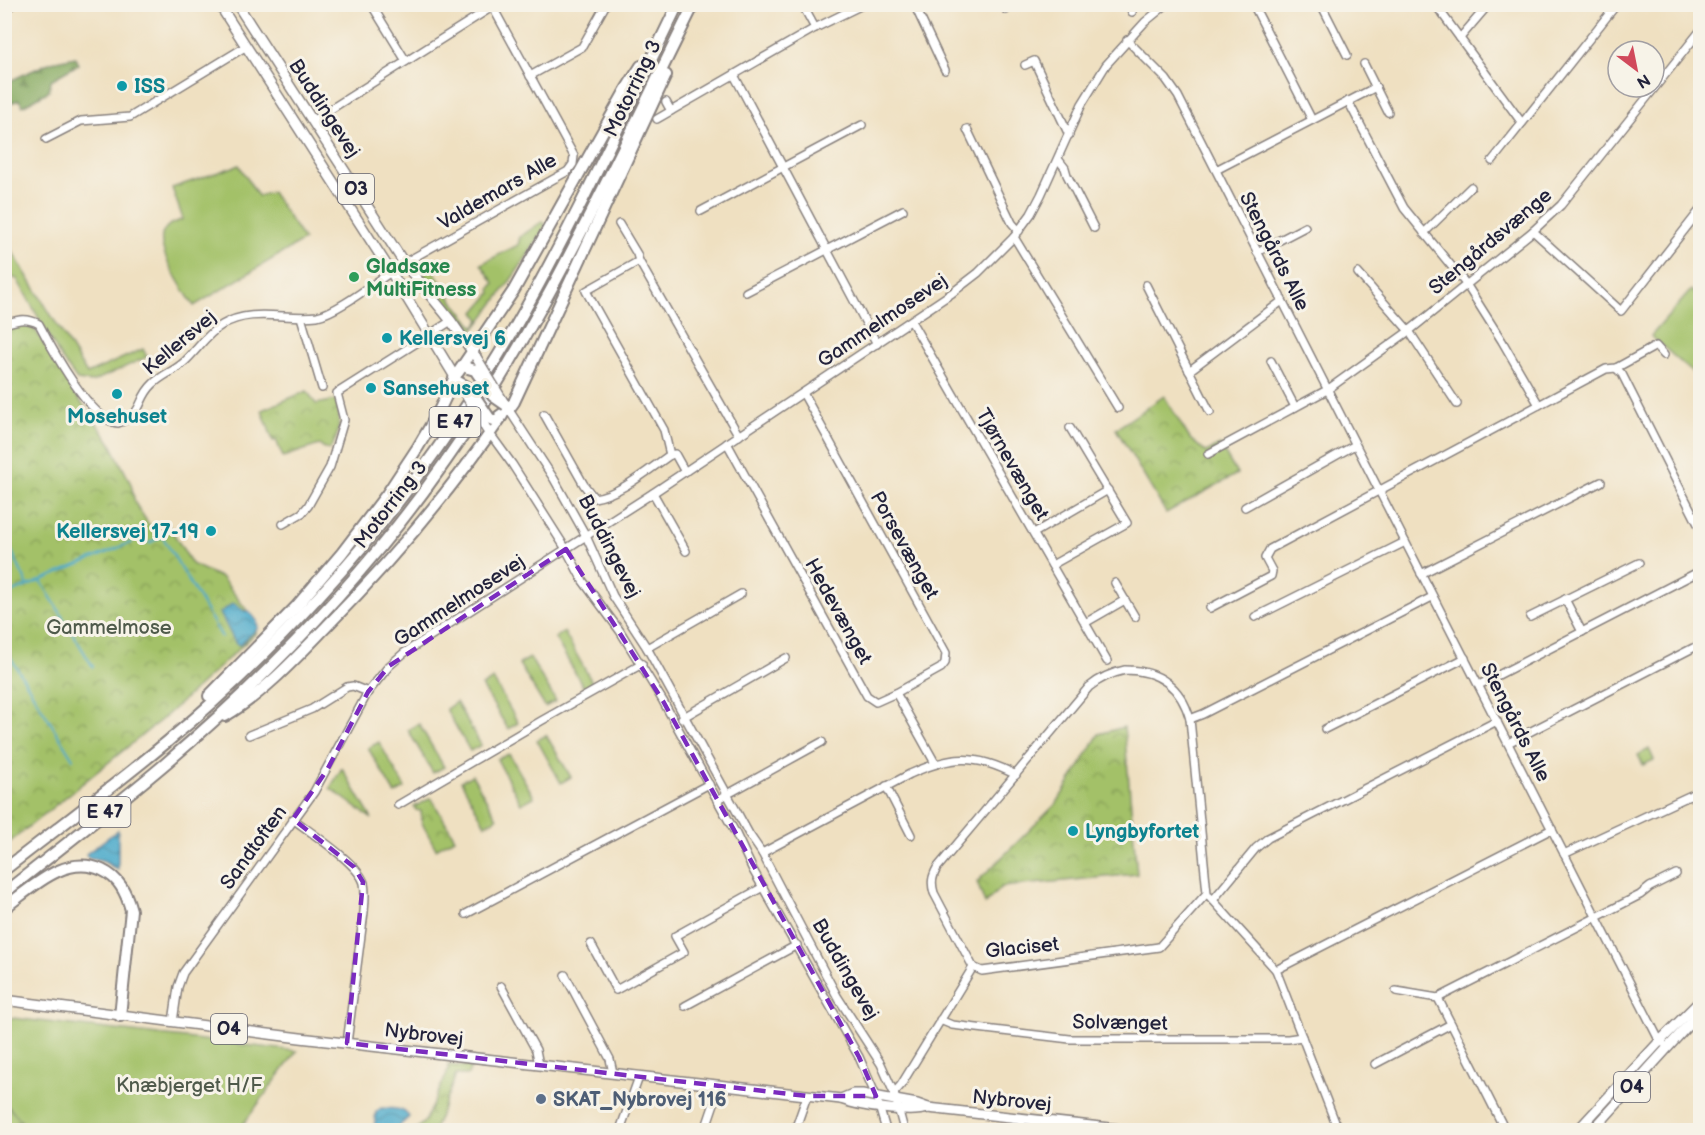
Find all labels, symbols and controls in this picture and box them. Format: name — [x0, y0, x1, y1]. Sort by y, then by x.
street label: Motorring 3 — [599, 36, 667, 141]
north arrow — [1606, 39, 1666, 99]
street label: Buddingevej — [283, 55, 365, 162]
text: N — [1633, 69, 1653, 92]
place label: ISS — [134, 75, 165, 99]
marker: ISS — [115, 79, 129, 93]
street label: Valdemars Alle — [434, 148, 561, 236]
road number: O3 — [338, 174, 374, 204]
street label: Stengårdsvænge — [1424, 183, 1557, 300]
street label: Stengårds Alle — [1234, 188, 1314, 315]
place label: Gladsaxe MultiFitness — [366, 255, 477, 302]
street label: Gammelmosevej — [813, 269, 952, 373]
marker: Gladsaxe MultiFitness — [347, 270, 361, 284]
street label: Kellersvej — [138, 305, 221, 380]
place label: Kellersvej 6 — [399, 327, 506, 351]
marker: Kellersvej 6 — [380, 331, 394, 345]
place label: Sansehuset — [383, 377, 490, 401]
marker: Sansehuset — [364, 381, 378, 395]
marker: Mosehuset — [110, 387, 124, 401]
street label: Tjørnevænget — [970, 404, 1054, 525]
place label: Mosehuset — [67, 405, 167, 429]
road number: E 47 — [430, 407, 480, 437]
street label: Motorring 3 — [349, 456, 433, 553]
street label: Porsevænget — [865, 487, 944, 604]
street label: Buddingevej — [573, 491, 645, 602]
place label: Kellersvej 17-19 — [56, 520, 199, 544]
marker: Kellersvej 17-19 — [204, 524, 218, 538]
street label: Gammelmosevej — [390, 550, 530, 652]
street label: Hedevænget — [799, 554, 877, 669]
park label: Gammelmose — [46, 616, 172, 640]
street label: Stengårds Alle — [1475, 659, 1555, 786]
road number: E 47 — [80, 797, 130, 827]
street label: Sandtoften — [215, 801, 292, 894]
place label: Lyngbyfortet — [1085, 820, 1200, 844]
marker: Lyngbyfortet — [1066, 824, 1080, 838]
street label: Buddingevej — [806, 915, 884, 1024]
street label: Glaciset — [984, 932, 1060, 964]
street label: Solvænget — [1072, 1010, 1168, 1036]
road number: O4 — [211, 1014, 247, 1044]
street label: Nybrovej — [383, 1018, 465, 1052]
road number: O4 — [1614, 1072, 1650, 1102]
park label: Knæbjerget H/F — [116, 1074, 262, 1098]
street label: Nybrovej — [971, 1085, 1053, 1117]
place label: SKAT_Nybrovej 116 — [553, 1088, 727, 1112]
marker: SKAT_Nybrovej 116 — [534, 1092, 548, 1106]

